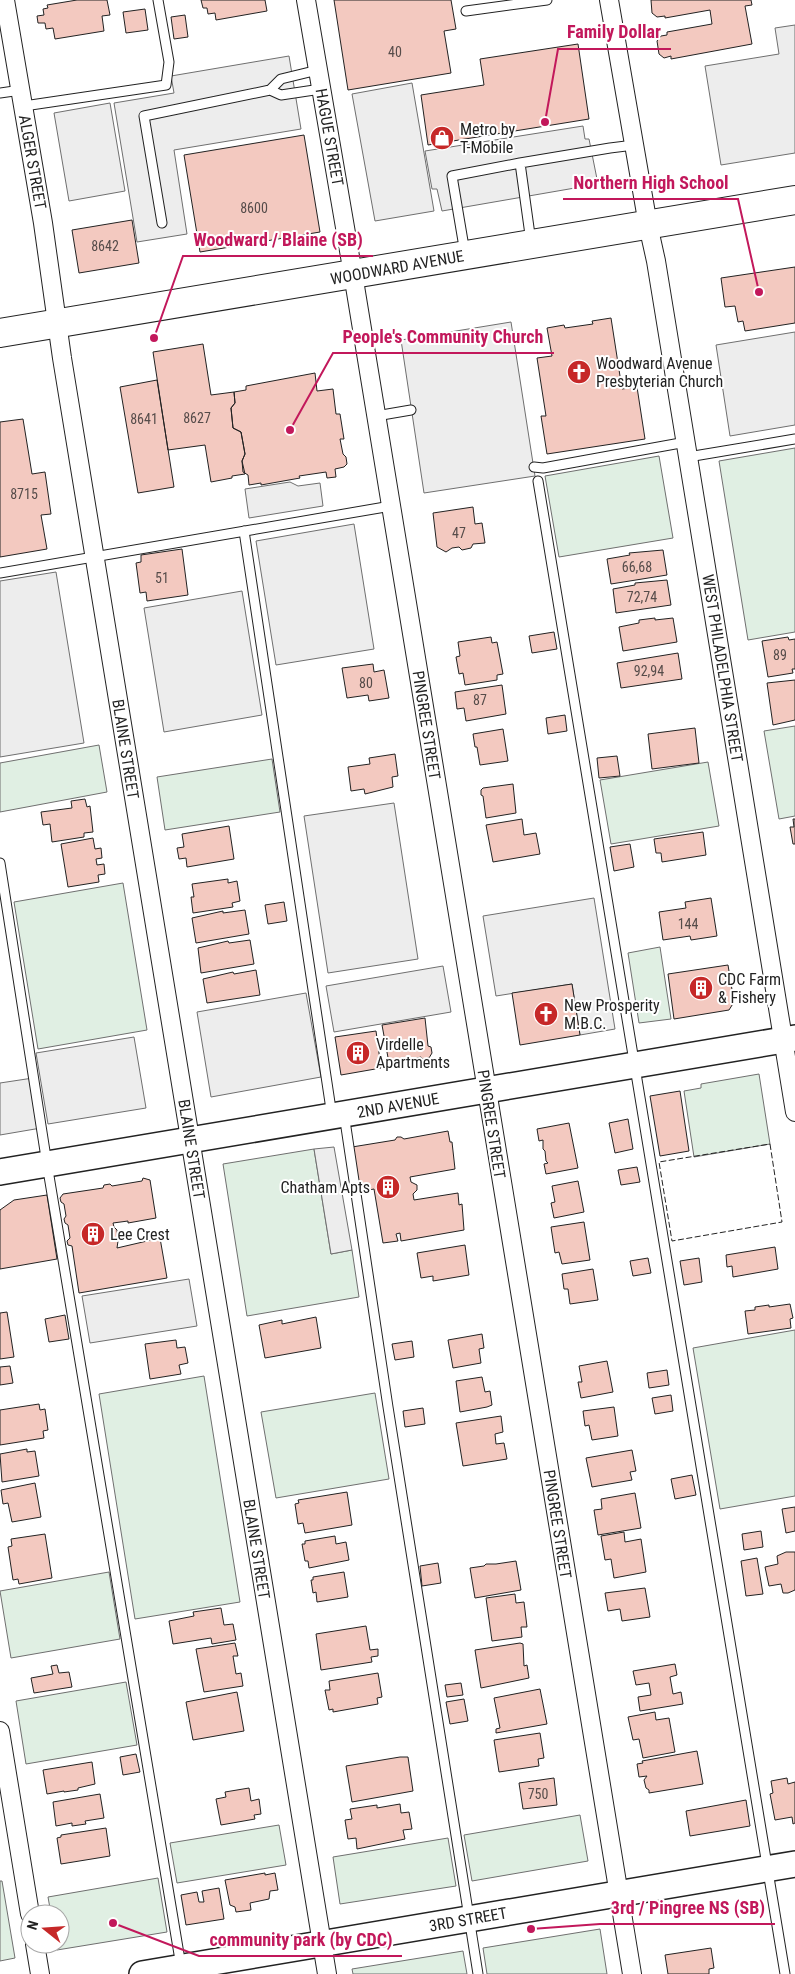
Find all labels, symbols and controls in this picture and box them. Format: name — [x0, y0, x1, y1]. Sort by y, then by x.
callout: Family Dollar — [558, 16, 671, 49]
text: Family Dollar — [567, 21, 661, 42]
house number: 40 — [388, 44, 402, 60]
street label: HAGUE STREET — [312, 87, 347, 187]
street label: ALGER STREET — [15, 113, 50, 211]
place label: Metro by T-Mobile — [460, 120, 516, 157]
shop icon: Metro by T-Mobile — [429, 125, 455, 151]
callout: Northern High School — [563, 166, 738, 199]
text: Northern High School — [573, 172, 729, 193]
house number: 8600 — [240, 200, 268, 216]
callout: Woodward / Blaine (SB) — [183, 223, 373, 256]
text: Woodward / Blaine (SB) — [193, 229, 363, 251]
house number: 8642 — [91, 238, 119, 254]
street label: WOODWARD AVENUE — [329, 246, 465, 289]
callout: People's Community Church — [333, 320, 554, 353]
text: People's Community Church — [343, 326, 543, 347]
place label: Woodward Avenue Presbyterian Church — [596, 354, 723, 391]
church icon: Woodward Avenue Presbyterian Church — [566, 359, 592, 385]
house number: 8627 — [183, 410, 211, 426]
house number: 8641 — [130, 411, 158, 427]
house number: 8715 — [10, 486, 38, 502]
house number: 47 — [452, 525, 466, 541]
house number: 66,68 — [622, 559, 652, 575]
house number: 51 — [155, 570, 169, 586]
street label: WEST PHILADELPHIA STREET — [698, 573, 747, 763]
house number: 72,74 — [627, 589, 657, 605]
house number: 89 — [773, 647, 787, 663]
house number: 92,94 — [634, 663, 664, 679]
street label: PINGREE STREET — [409, 669, 444, 781]
house number: 80 — [359, 675, 373, 691]
house number: 87 — [473, 692, 487, 708]
street label: BLAINE STREET — [108, 698, 143, 800]
house number: 144 — [678, 916, 698, 932]
place label: CDC Farm & Fishery — [718, 970, 781, 1007]
building icon: CDC Farm & Fishery — [688, 975, 714, 1001]
place label: New Prosperity M.B.C. — [564, 996, 660, 1033]
church icon: New Prosperity M.B.C. — [533, 1001, 559, 1027]
place label: Virdelle Apartments — [376, 1035, 450, 1072]
building icon: Virdelle Apartments — [345, 1040, 371, 1066]
street label: PINGREE STREET — [474, 1068, 509, 1180]
street label: 2ND AVENUE — [356, 1089, 441, 1122]
street label: BLAINE STREET — [174, 1098, 209, 1200]
building icon: Chatham Apts — [375, 1174, 401, 1200]
place label: Chatham Apts — [281, 1178, 370, 1197]
building icon: Lee Crest — [80, 1221, 106, 1247]
place label: Lee Crest — [110, 1225, 170, 1244]
street label: PINGREE STREET — [540, 1468, 575, 1580]
street label: BLAINE STREET — [239, 1498, 274, 1600]
house number: 750 — [528, 1786, 548, 1802]
callout: 3rd / Pingree NS (SB) — [600, 1891, 775, 1924]
text: 3rd / Pingree NS (SB) — [611, 1897, 765, 1919]
street label: 3RD STREET — [428, 1903, 508, 1936]
north arrow — [20, 1904, 70, 1954]
text: N — [24, 1919, 41, 1932]
callout: community park (by CDC) — [199, 1923, 402, 1956]
text: community park (by CDC) — [209, 1929, 393, 1951]

